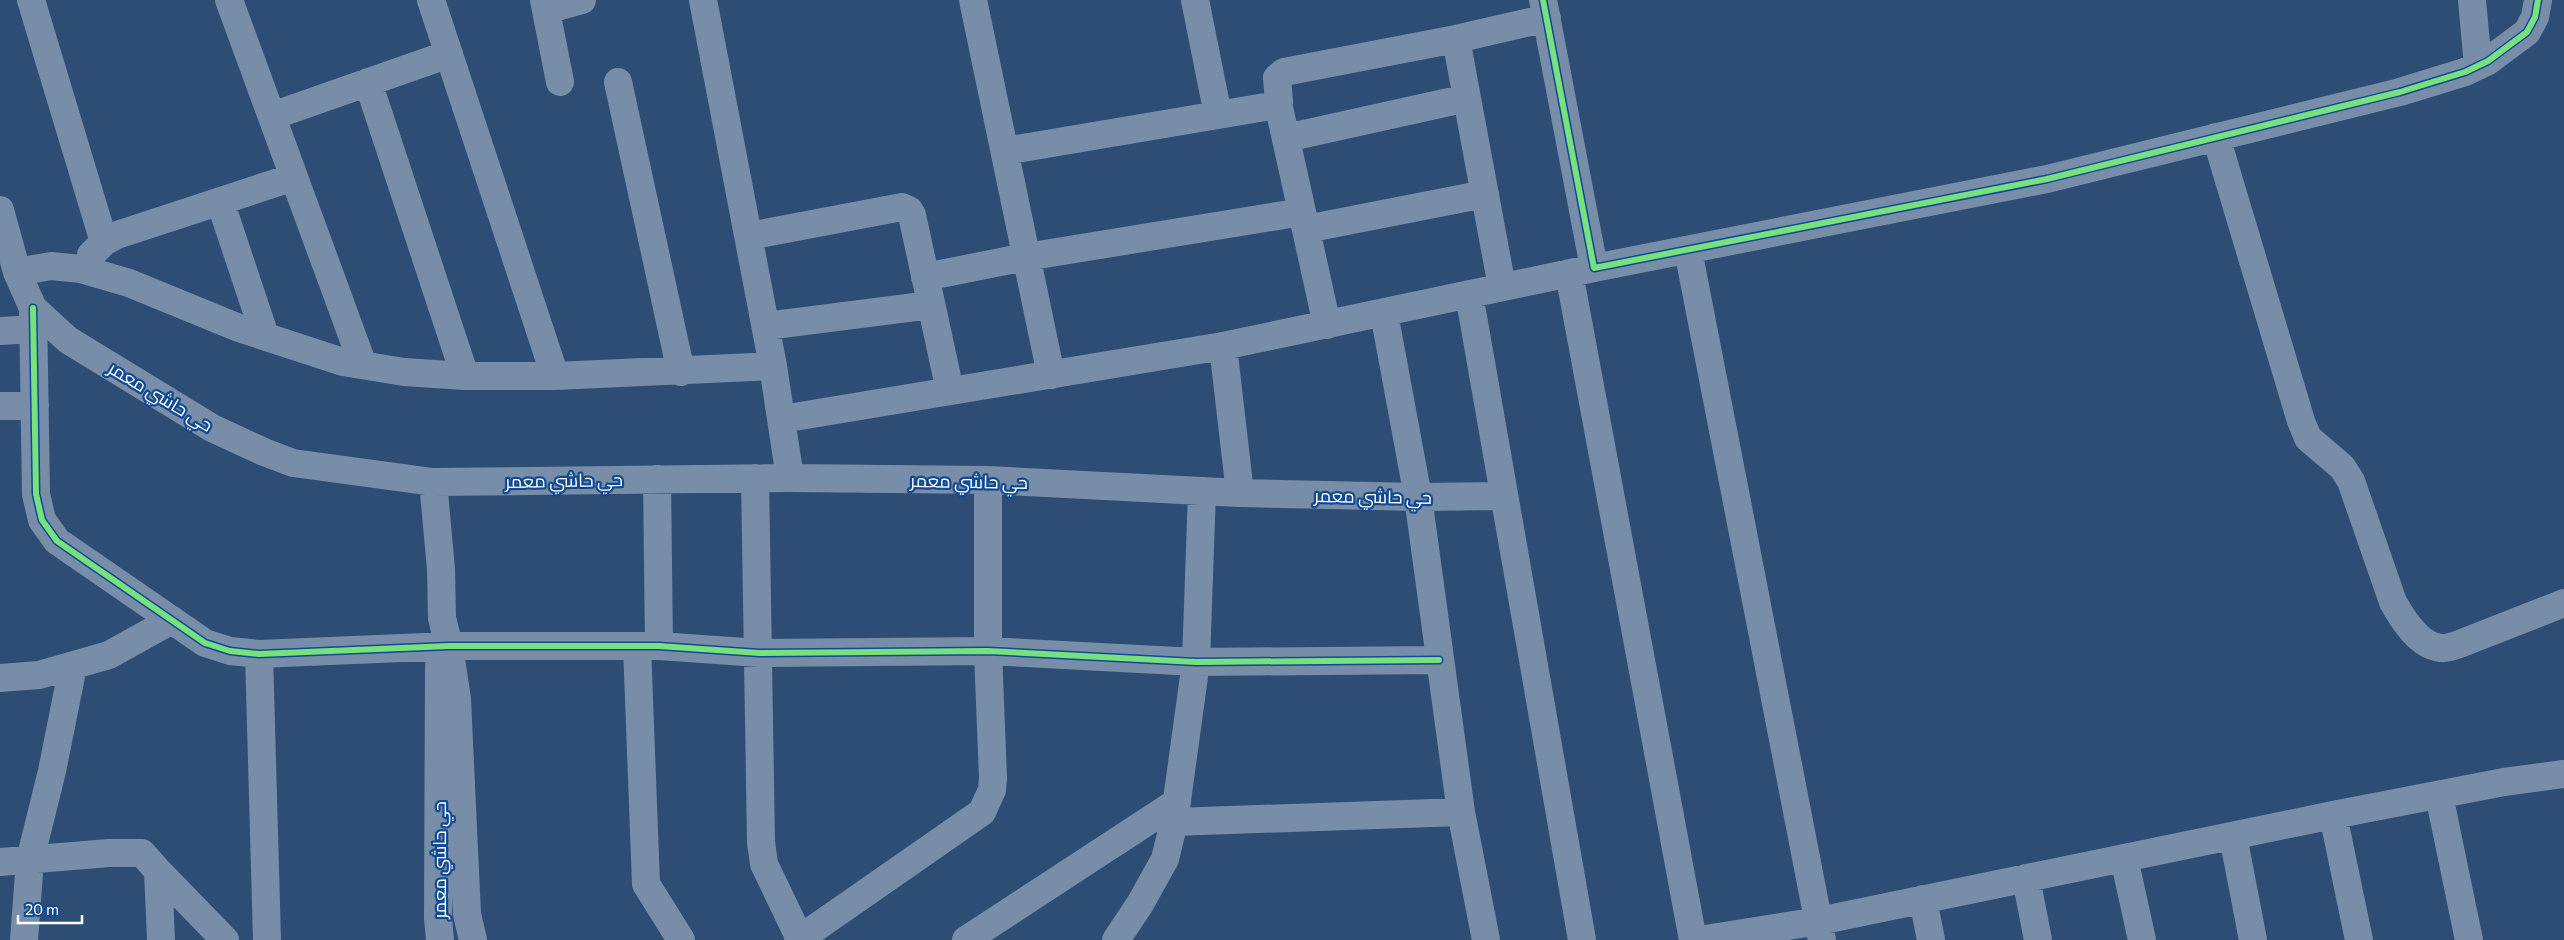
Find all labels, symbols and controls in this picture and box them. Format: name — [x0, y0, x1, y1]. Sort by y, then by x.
street label: حي حاشي معمر — [102, 356, 217, 439]
street label: حي حاشي معمر — [504, 468, 623, 496]
street label: حي حاشي معمر — [909, 469, 1028, 497]
street label: حي حاشي معمر — [1313, 484, 1432, 512]
street label: حي حاشي معمر — [428, 801, 454, 920]
scale bar — [18, 892, 81, 924]
text: 20 m — [25, 900, 59, 918]

